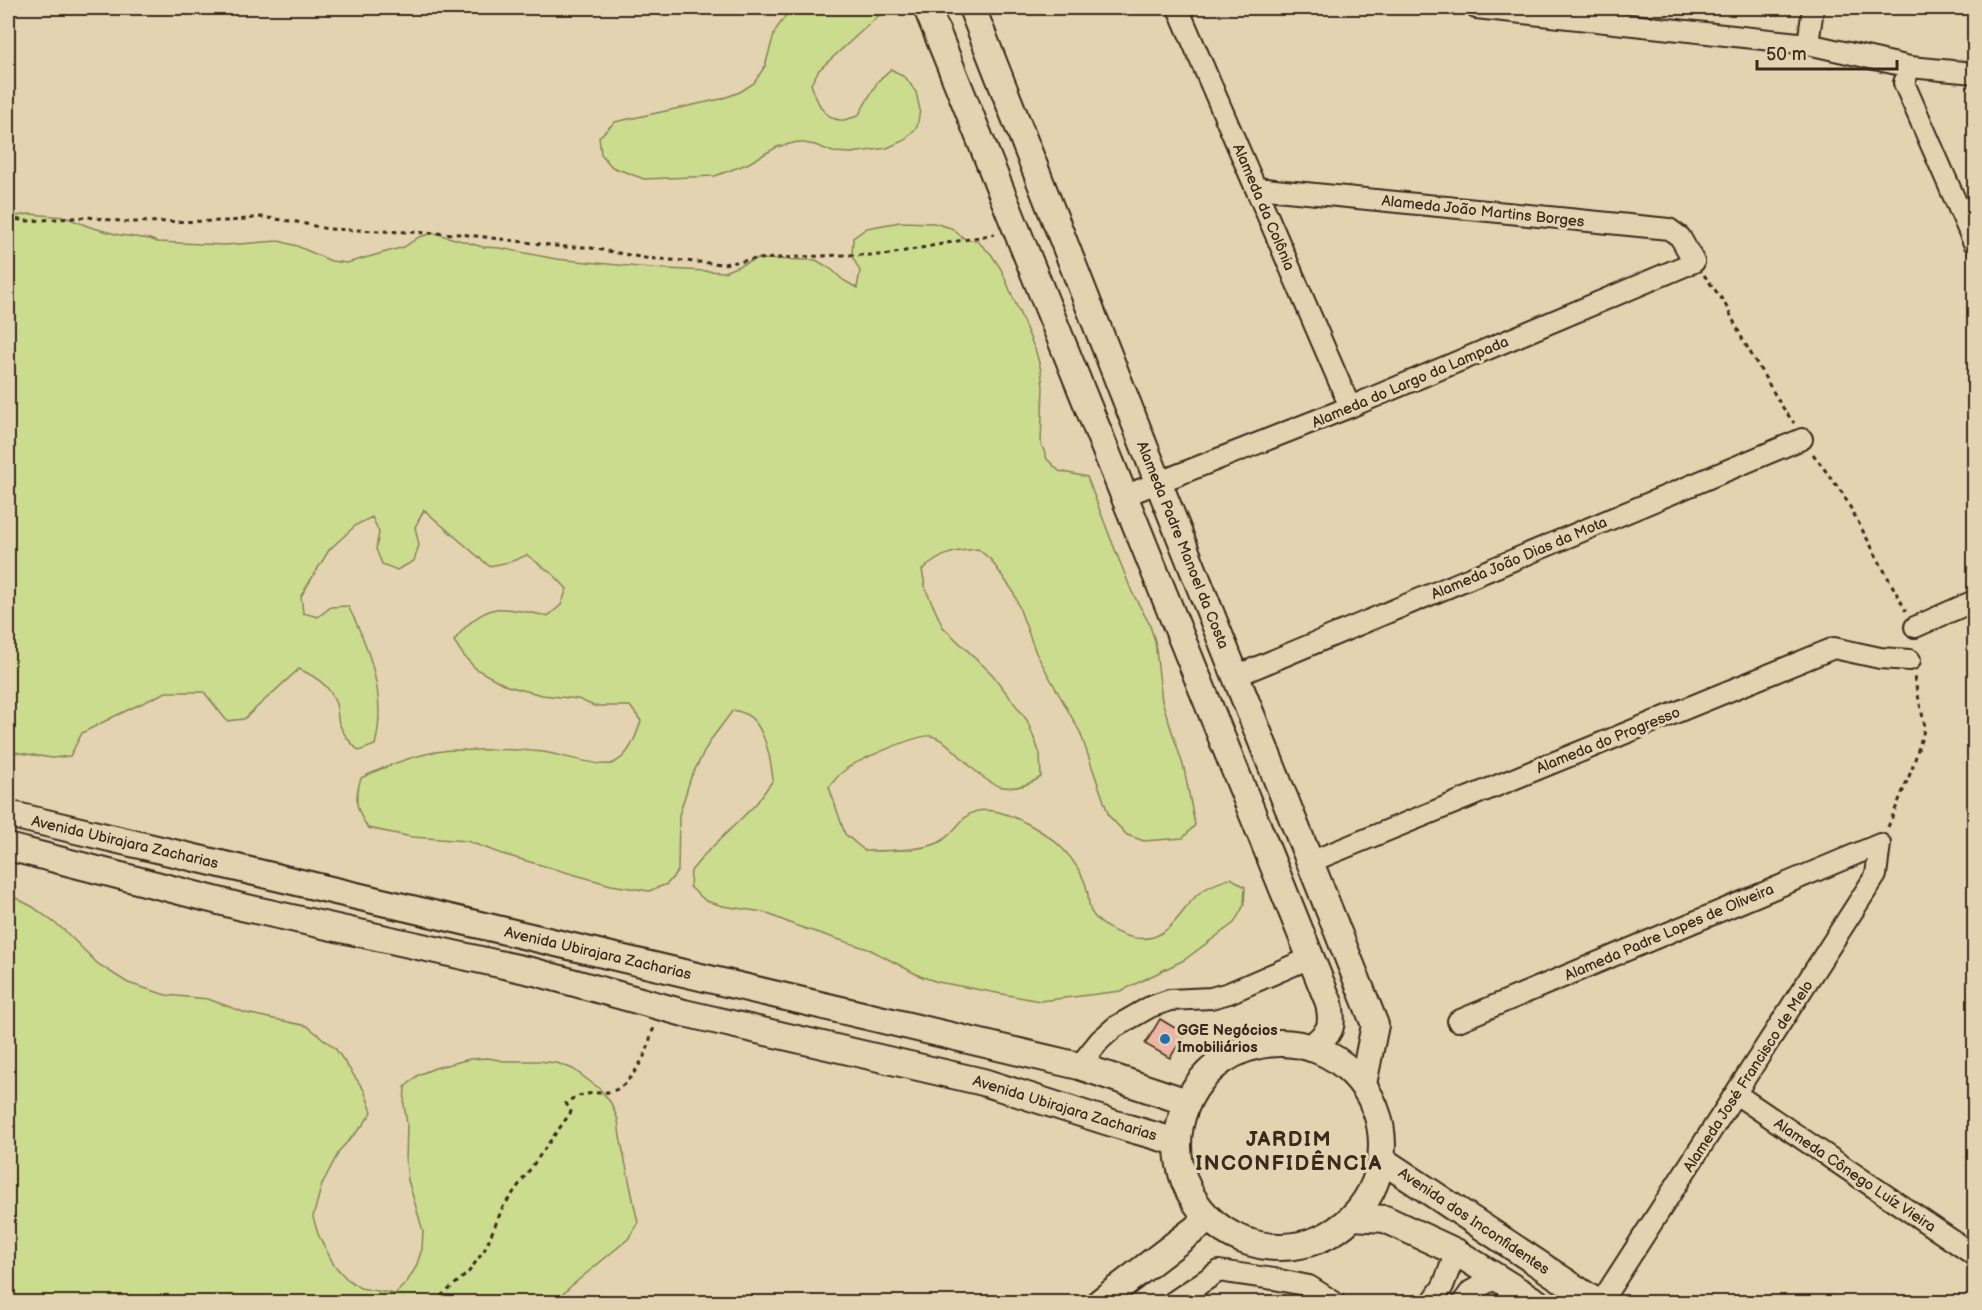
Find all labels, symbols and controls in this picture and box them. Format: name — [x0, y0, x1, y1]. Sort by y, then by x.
scale bar — [1757, 33, 1896, 71]
text: 50 m — [1766, 44, 1807, 65]
street label: Alameda da Colônia — [1228, 141, 1299, 273]
street label: Alameda João Martins Borges — [1381, 191, 1586, 232]
street label: Alameda do Largo da Lampada — [1309, 332, 1511, 433]
street label: Alameda Padre Manoel da Costa — [1132, 439, 1233, 652]
street label: Alameda João Dias da Mota — [1428, 513, 1610, 604]
street label: Alameda do Progresso — [1533, 703, 1683, 778]
street label: Avenida Ubirajara Zacharias — [30, 812, 221, 873]
street label: Alameda Padre Lopes de Oliveira — [1562, 880, 1777, 985]
street label: Avenida Ubirajara Zacharias — [503, 923, 694, 984]
street label: Alameda José Francisco de Melo — [1679, 977, 1818, 1176]
place label: GGE Negócios Imobiliários — [1177, 1021, 1278, 1057]
marker: GGE Negócios Imobiliários — [1158, 1032, 1172, 1046]
street label: Avenida Ubirajara Zacharias — [971, 1071, 1160, 1146]
street label: Alameda Cônego Luíz Vieira — [1770, 1114, 1939, 1237]
district label: JARDIM INCONFIDÊNCIA — [1195, 1127, 1383, 1176]
street label: Avenida dos Inconfidentes — [1395, 1164, 1553, 1279]

